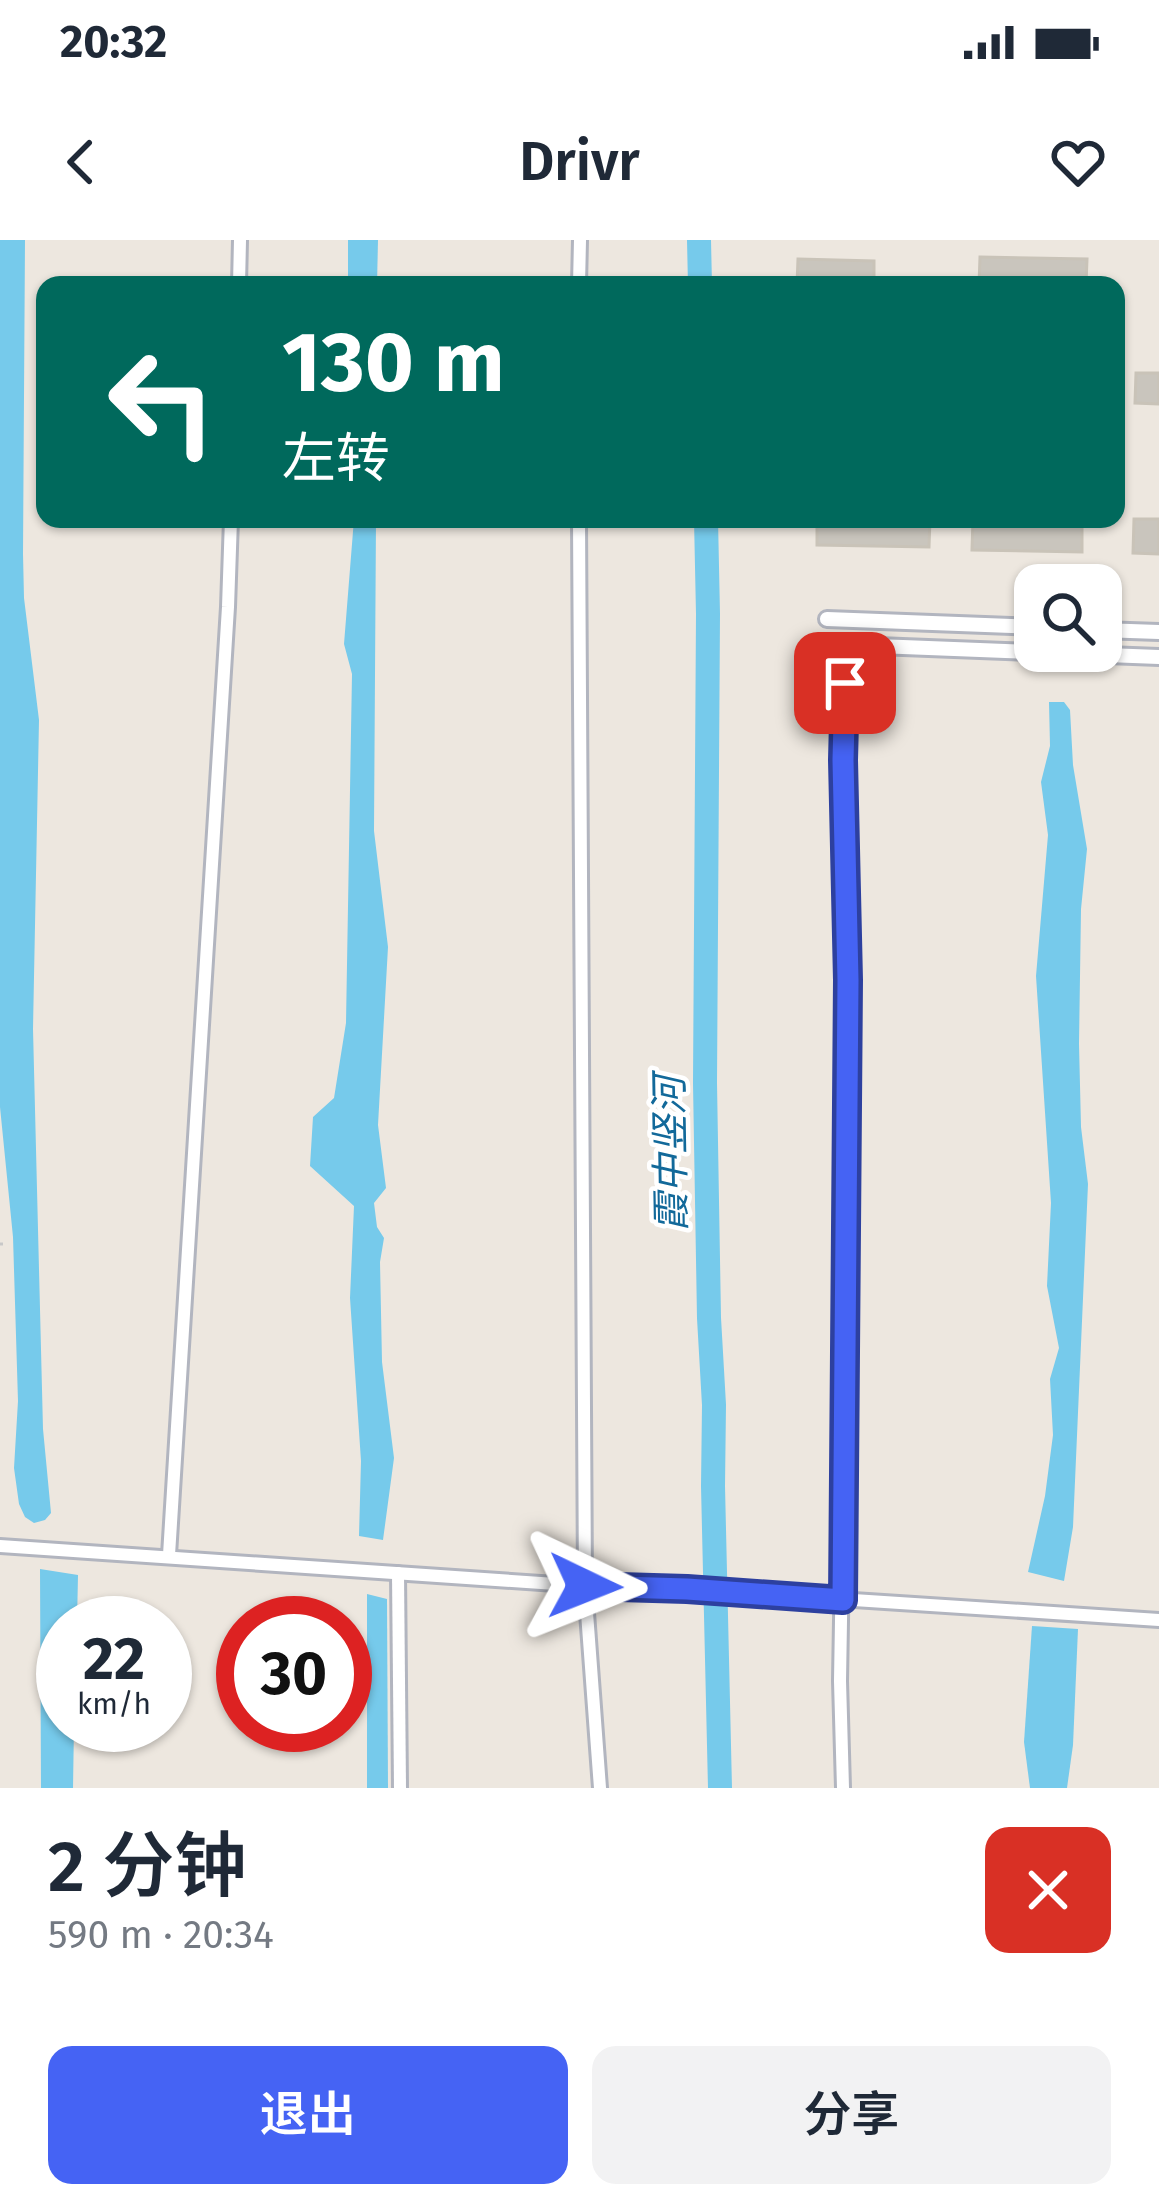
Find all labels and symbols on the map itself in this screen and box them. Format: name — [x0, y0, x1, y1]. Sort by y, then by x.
pin — [794, 632, 896, 734]
water label: 霞中竖河 — [647, 1069, 695, 1232]
position arrow — [522, 1523, 648, 1649]
speed limit sign: 30 — [216, 1596, 372, 1752]

